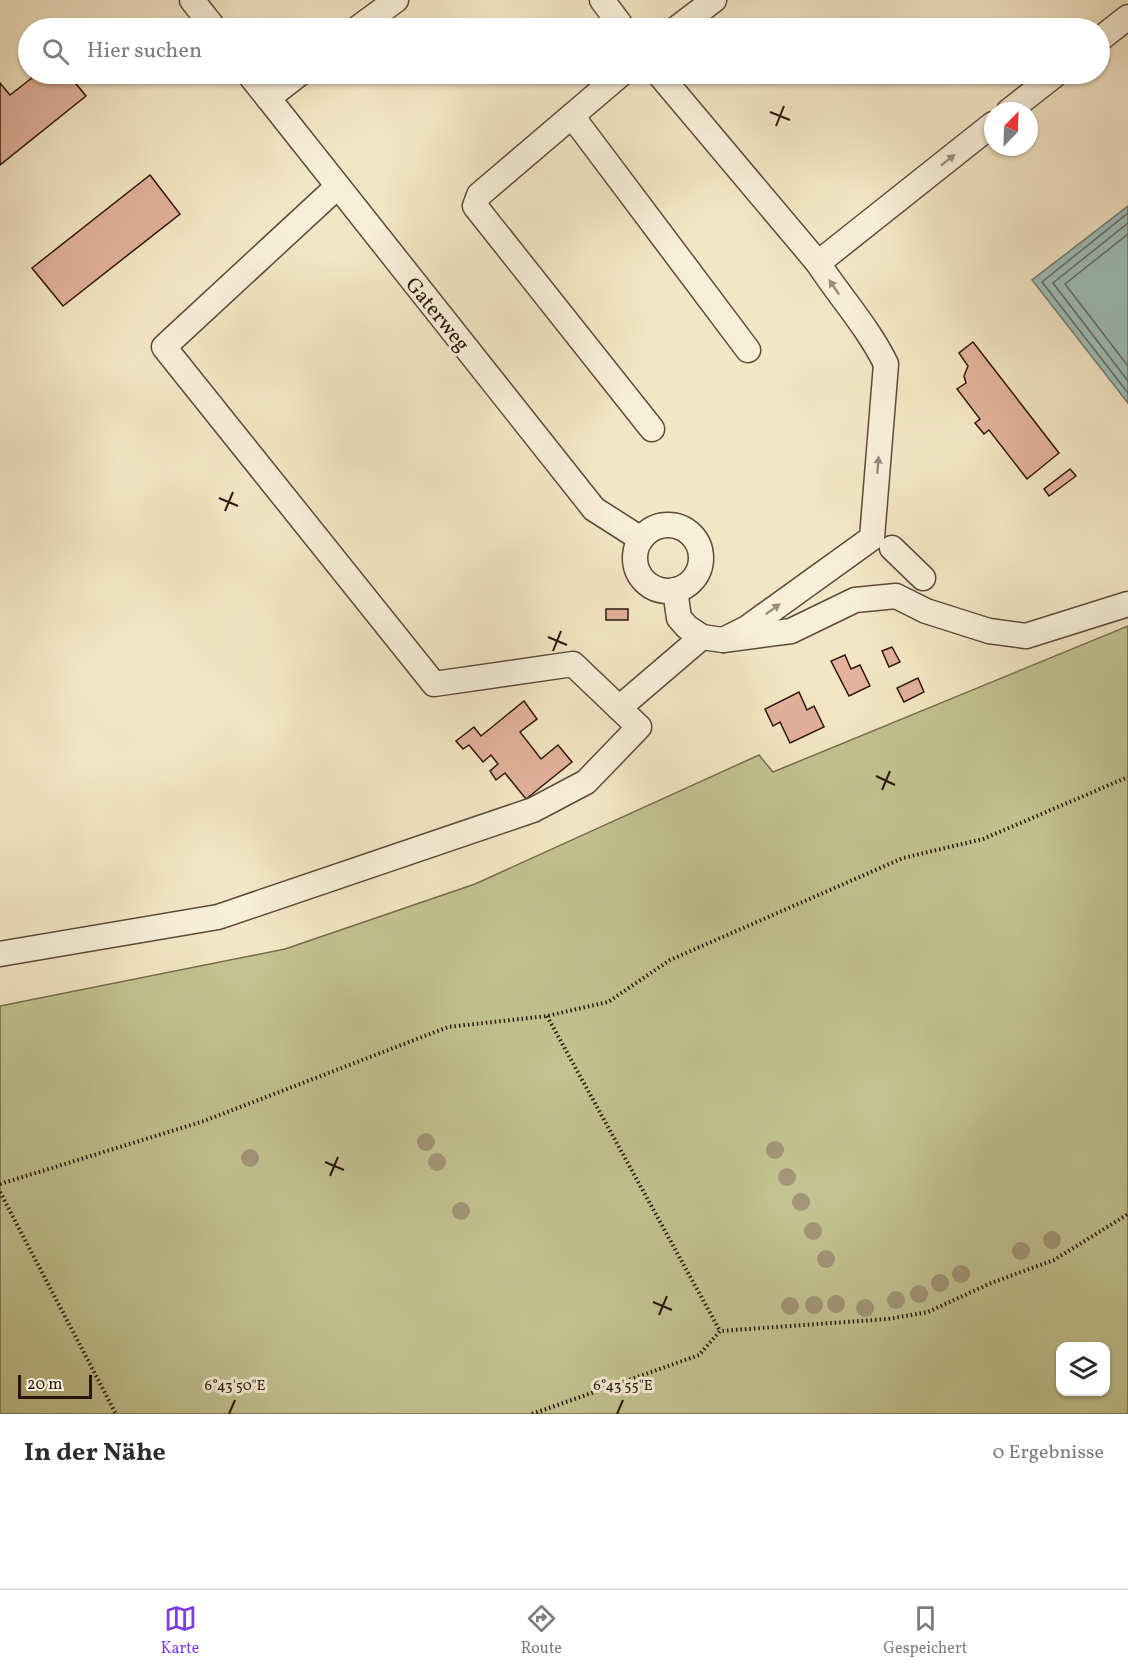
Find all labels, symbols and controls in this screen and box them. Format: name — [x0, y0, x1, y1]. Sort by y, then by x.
search box — [18, 18, 1110, 84]
icon: search — [39, 35, 72, 68]
text: Hier suchen — [87, 36, 202, 67]
north arrow — [984, 102, 1038, 156]
one-way arrow — [940, 153, 956, 166]
street label: Gaterweg — [398, 272, 476, 358]
one-way arrow — [829, 279, 840, 295]
one-way arrow — [873, 456, 882, 475]
one-way arrow — [764, 603, 780, 615]
map controls — [1056, 1342, 1110, 1396]
button: layers — [1056, 1342, 1110, 1396]
scale bar — [18, 1372, 92, 1400]
text: 20 m — [27, 1374, 62, 1396]
text: 6°43'50"E — [205, 1376, 265, 1397]
text: 6°43'55"E — [593, 1376, 653, 1397]
text: In der Nähe — [24, 1435, 166, 1471]
text: 0 Ergebnisse — [992, 1439, 1104, 1467]
tab: Karte — [161, 1602, 199, 1660]
tab: Route — [521, 1602, 562, 1660]
tab: Gespeichert — [883, 1602, 967, 1660]

